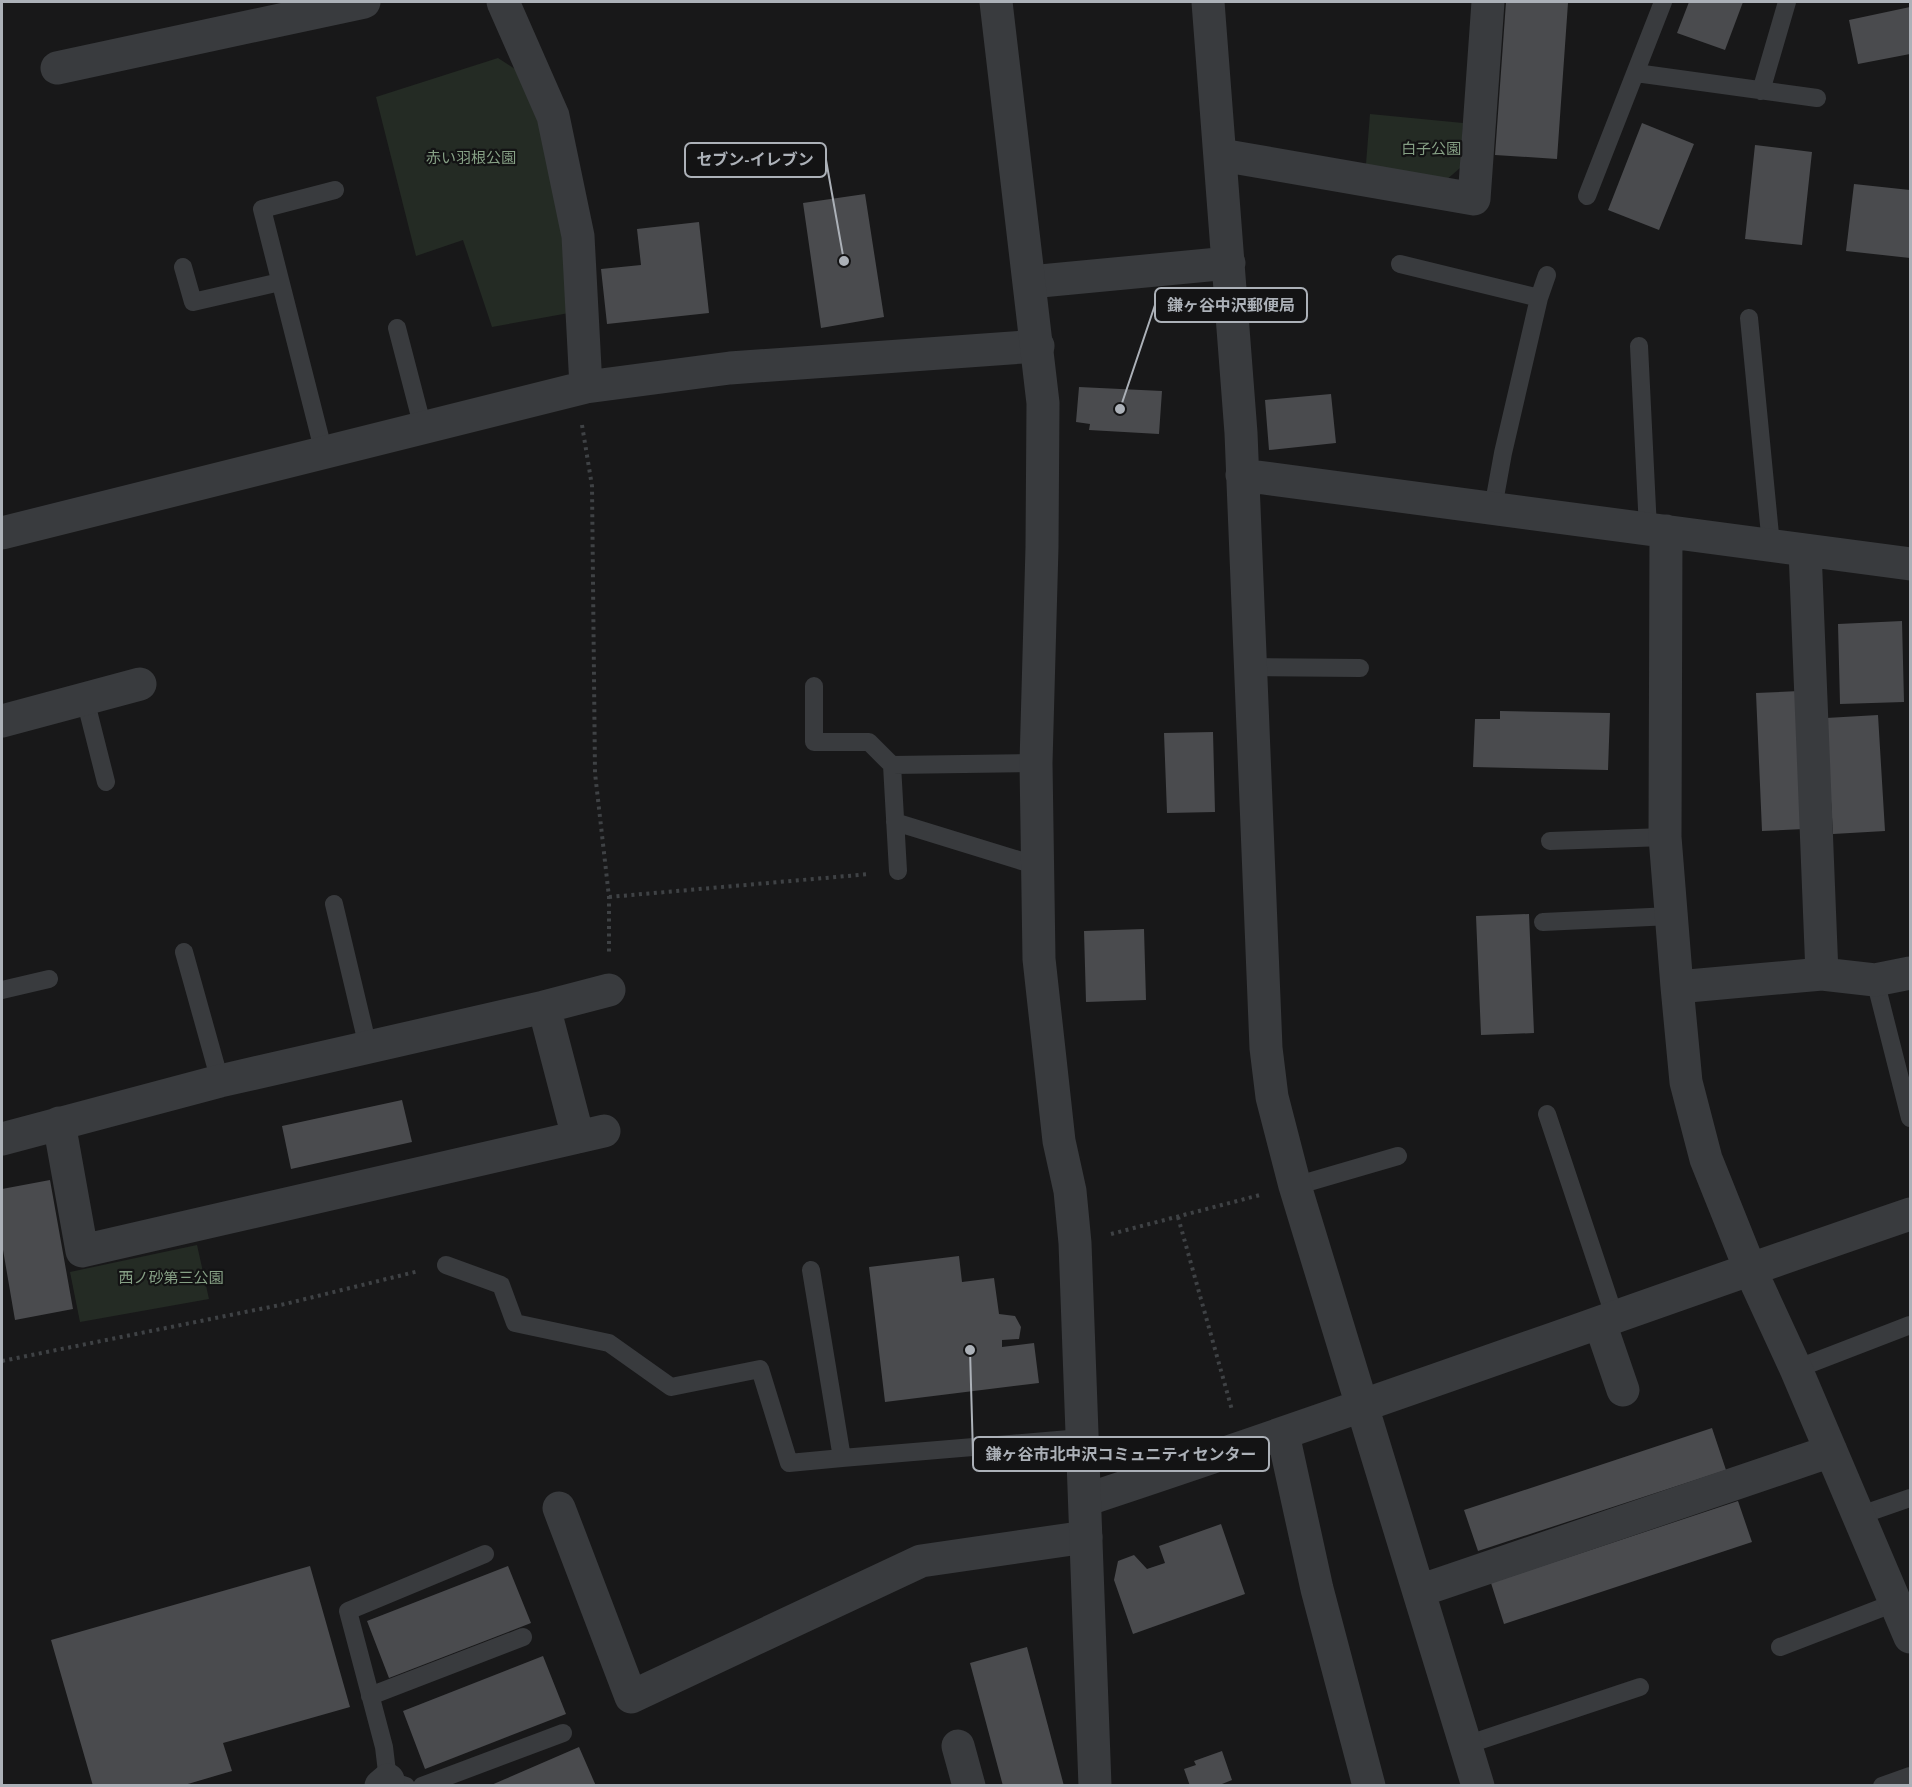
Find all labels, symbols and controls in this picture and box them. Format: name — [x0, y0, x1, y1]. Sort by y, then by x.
park label: 白子公園 — [1401, 139, 1461, 160]
callout: セブン-イレブン — [685, 143, 826, 177]
park label: 赤い羽根公園 — [426, 148, 516, 169]
text: セブン-イレブン — [696, 149, 814, 171]
callout: 鎌ヶ谷中沢郵便局 — [1155, 288, 1307, 322]
text: 鎌ヶ谷中沢郵便局 — [1167, 295, 1295, 317]
park label: 西ノ砂第三公園 — [118, 1268, 224, 1289]
callout: 鎌ヶ谷市北中沢コミュニティセンター — [973, 1437, 1269, 1471]
text: 鎌ヶ谷市北中沢コミュニティセンター — [985, 1444, 1257, 1466]

